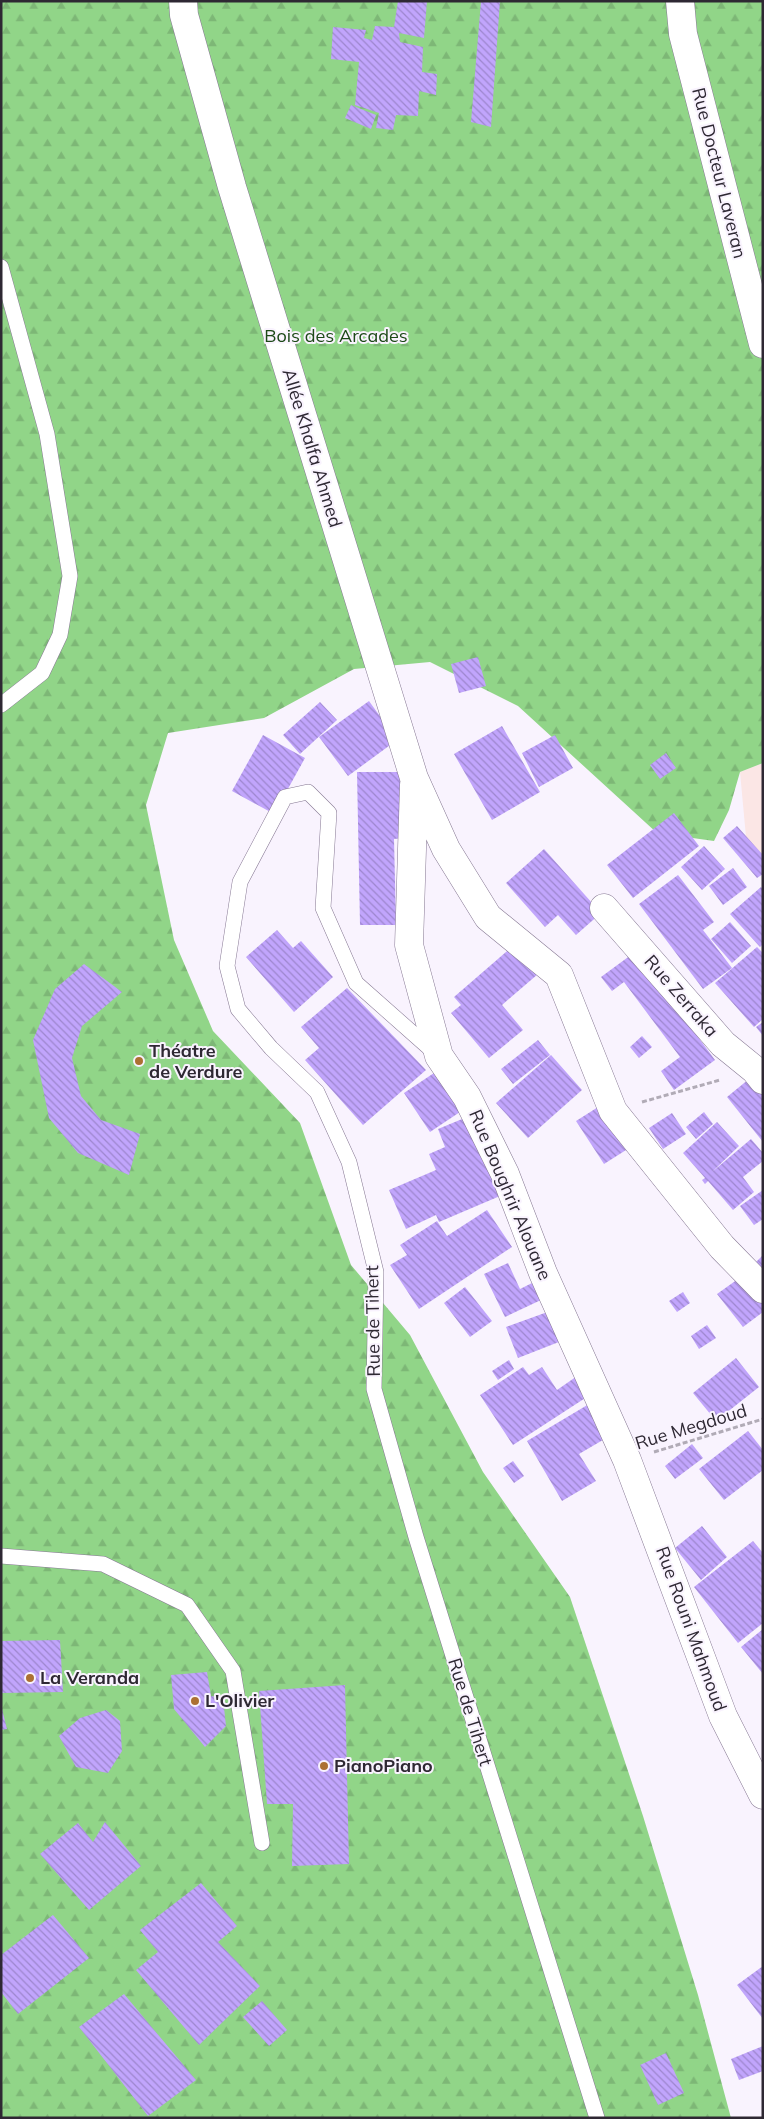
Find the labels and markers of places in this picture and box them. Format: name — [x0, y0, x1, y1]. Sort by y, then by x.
place label: Théatre de Verdure — [149, 1039, 242, 1083]
marker: Théatre de Verdure — [133, 1055, 145, 1067]
place label: La Veranda — [40, 1666, 139, 1689]
marker: La Veranda — [24, 1672, 36, 1684]
place label: L'Olivier — [205, 1689, 275, 1712]
marker: L'Olivier — [189, 1695, 201, 1707]
place label: PianoPiano — [334, 1754, 433, 1777]
marker: PianoPiano — [318, 1760, 330, 1772]

